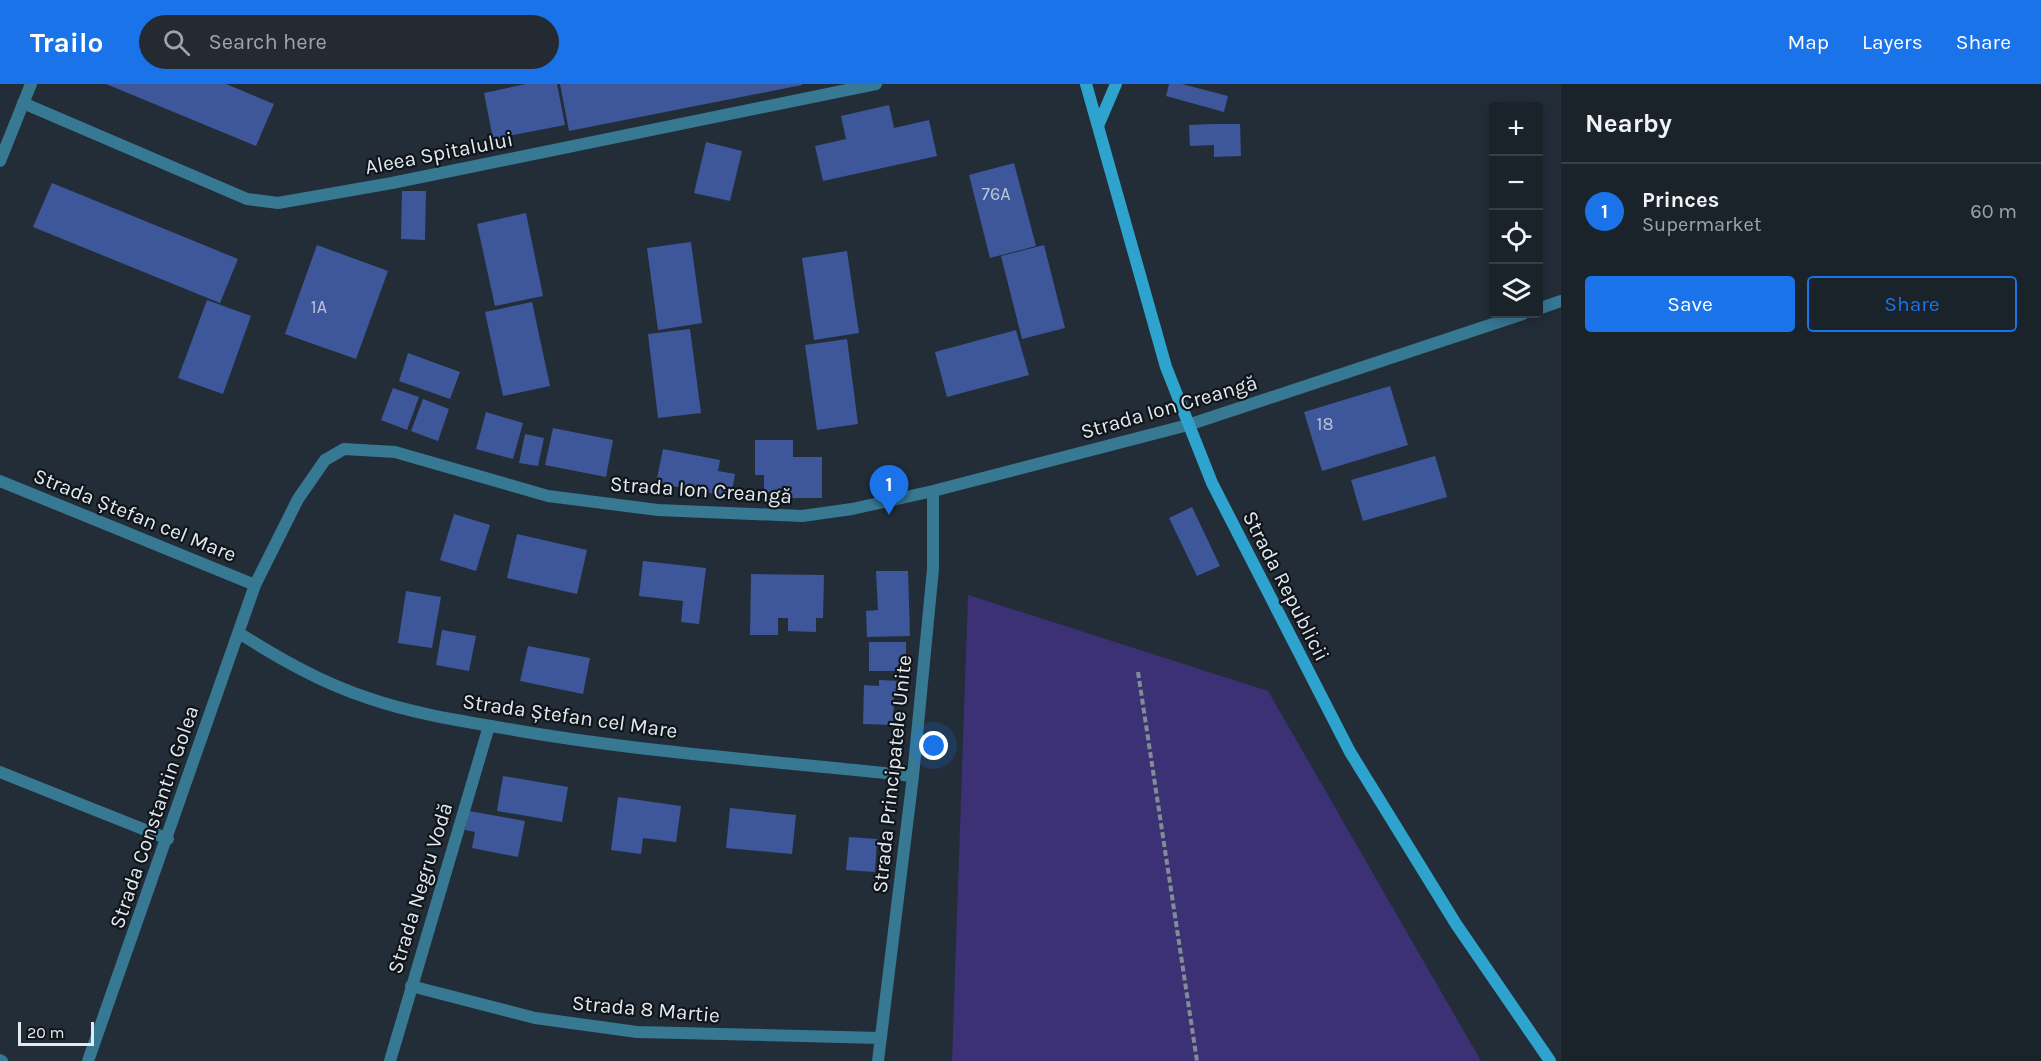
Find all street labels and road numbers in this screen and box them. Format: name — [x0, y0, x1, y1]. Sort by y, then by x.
street label: Aleea Spitalului — [363, 127, 515, 179]
street label: Strada Ion Creangă — [1078, 370, 1260, 444]
street label: Strada Ștefan cel Mare — [30, 463, 240, 567]
street label: Strada Ion Creangă — [609, 472, 793, 508]
street label: Strada Republicii — [1238, 507, 1334, 665]
street label: Strada Principatele Unite — [868, 654, 916, 894]
street label: Strada Ștefan cel Mare — [461, 689, 679, 743]
street label: Strada Constantin Golea — [105, 702, 203, 932]
street label: Strada Negru Vodă — [383, 800, 457, 976]
street label: Strada 8 Martie — [571, 991, 721, 1027]

